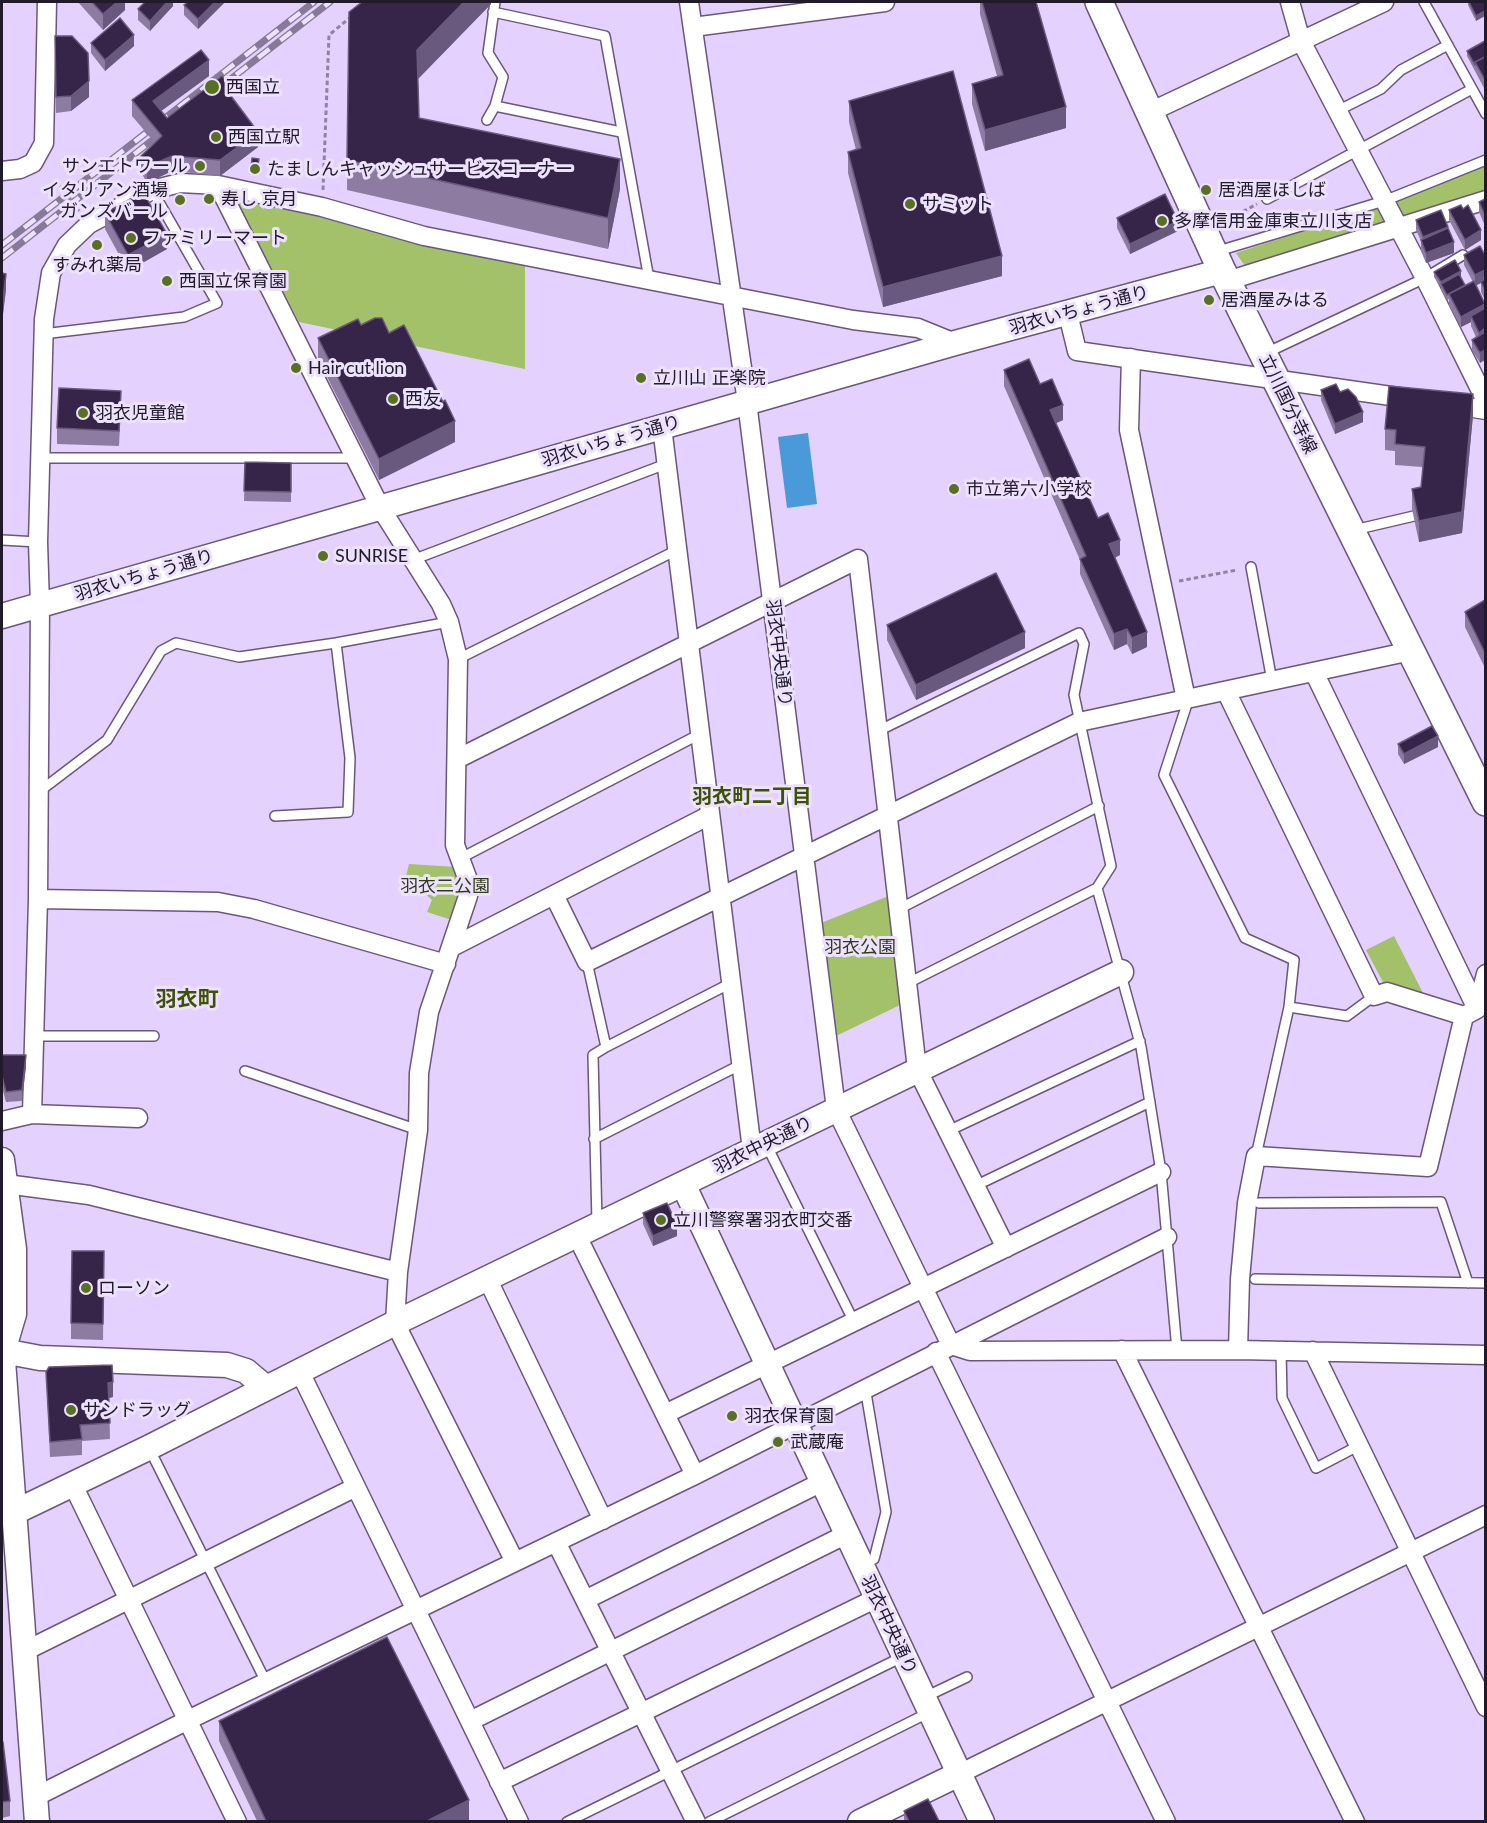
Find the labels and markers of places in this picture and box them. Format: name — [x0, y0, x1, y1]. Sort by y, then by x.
place label: 西国立 — [226, 76, 280, 98]
marker: 西国立 — [203, 78, 221, 96]
place label: 西国立駅 — [228, 126, 300, 148]
marker: 西国立駅 — [209, 130, 223, 144]
place label: サンエトワール — [62, 155, 188, 177]
place label: たましんキャッシュサービスコーナー — [267, 158, 573, 180]
marker: サンエトワール — [193, 159, 207, 173]
marker: たましんキャッシュサービスコーナー — [248, 162, 262, 176]
place label: イタリアン酒場 ガンズバール — [42, 179, 168, 222]
place label: 居酒屋ほしば — [1218, 179, 1326, 201]
marker: 居酒屋ほしば — [1199, 183, 1213, 197]
place label: 寿し 京月 — [221, 188, 298, 210]
marker: 寿し 京月 — [202, 192, 216, 206]
marker: イタリアン酒場 ガンズバール — [173, 193, 187, 207]
place label: サミット — [922, 193, 994, 215]
marker: サミット — [903, 197, 917, 211]
place label: 多摩信用金庫東立川支店 — [1174, 210, 1372, 232]
marker: 多摩信用金庫東立川支店 — [1155, 214, 1169, 228]
place label: ファミリーマート — [143, 227, 287, 249]
marker: ファミリーマート — [124, 231, 138, 245]
marker: すみれ薬局 — [90, 238, 104, 252]
place label: すみれ薬局 — [52, 254, 142, 276]
place label: 西国立保育園 — [179, 270, 287, 292]
marker: 西国立保育園 — [160, 274, 174, 288]
place label: 居酒屋みはる — [1221, 289, 1329, 311]
marker: 居酒屋みはる — [1202, 293, 1216, 307]
place label: Hair cut lion — [308, 357, 404, 379]
marker: Hair cut lion — [289, 361, 303, 375]
place label: 立川山 正楽院 — [653, 367, 766, 389]
marker: 立川山 正楽院 — [634, 371, 648, 385]
place label: 西友 — [405, 388, 441, 410]
marker: 西友 — [386, 392, 400, 406]
place label: 羽衣児童館 — [95, 402, 185, 424]
marker: 羽衣児童館 — [76, 406, 90, 420]
place label: 市立第六小学校 — [966, 478, 1092, 500]
marker: 市立第六小学校 — [947, 482, 961, 496]
place label: SUNRISE — [335, 545, 408, 567]
marker: SUNRISE — [316, 549, 330, 563]
place label: 立川警察署羽衣町交番 — [673, 1209, 853, 1231]
marker: 立川警察署羽衣町交番 — [654, 1213, 668, 1227]
place label: ローソン — [98, 1277, 170, 1299]
marker: ローソン — [79, 1281, 93, 1295]
place label: サンドラッグ — [83, 1399, 191, 1421]
marker: サンドラッグ — [64, 1403, 78, 1417]
place label: 羽衣保育園 — [744, 1405, 834, 1427]
marker: 羽衣保育園 — [725, 1409, 739, 1423]
place label: 武蔵庵 — [790, 1431, 844, 1453]
marker: 武蔵庵 — [771, 1435, 785, 1449]

